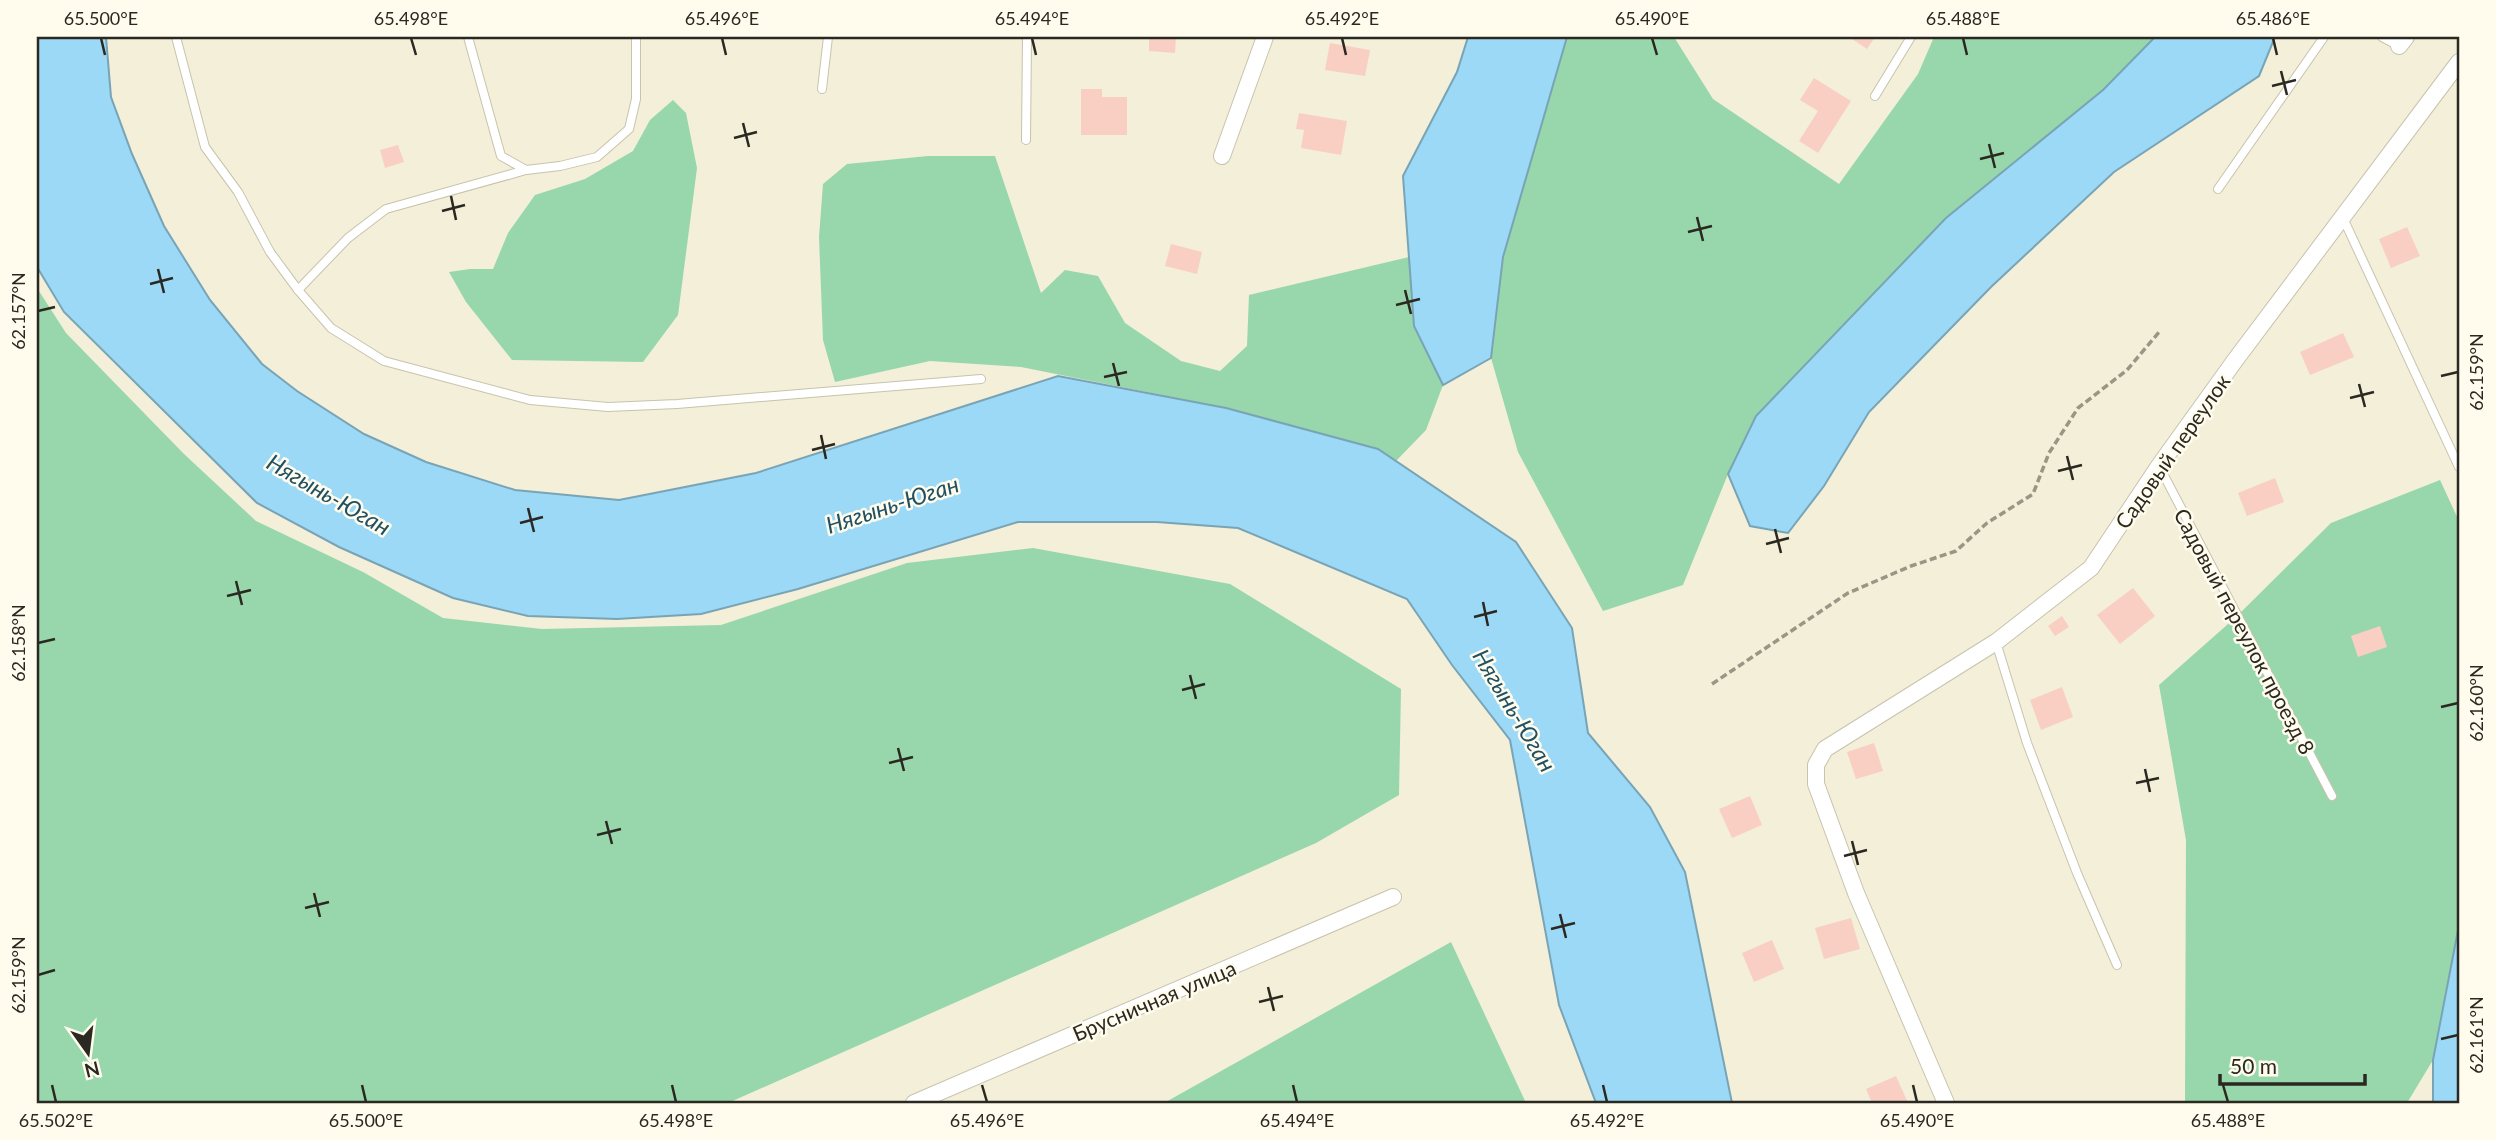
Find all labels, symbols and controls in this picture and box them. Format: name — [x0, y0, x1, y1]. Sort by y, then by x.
text: 65.500°E — [64, 7, 138, 29]
text: 65.498°E — [374, 7, 448, 29]
text: 65.496°E — [685, 7, 759, 29]
text: 65.494°E — [995, 7, 1069, 29]
text: 65.492°E — [1305, 7, 1379, 29]
text: 65.490°E — [1615, 7, 1689, 29]
text: 65.488°E — [1926, 7, 2000, 29]
text: 65.486°E — [2236, 7, 2310, 29]
text: 62.157°N — [7, 272, 29, 350]
text: 62.159°N — [2465, 333, 2487, 411]
street label: Садовый переулок — [2109, 369, 2235, 533]
water label: Нягынь-Юган — [262, 447, 396, 541]
water label: Нягынь-Юган — [822, 469, 962, 539]
street label: Садовый переулок проезд 8 — [2170, 504, 2320, 758]
text: 62.158°N — [7, 604, 29, 682]
water label: Нягынь-Юган — [1467, 644, 1563, 776]
text: 62.160°N — [2465, 664, 2487, 742]
text: 62.159°N — [7, 936, 29, 1014]
street label: Брусничная улица — [1069, 954, 1239, 1046]
text: 62.161°N — [2465, 996, 2487, 1074]
north arrow — [52, 1018, 122, 1088]
scale bar — [2220, 1042, 2365, 1086]
text: 50 m — [2230, 1053, 2277, 1078]
text: N — [82, 1057, 102, 1083]
text: 65.502°E — [19, 1109, 93, 1131]
text: 65.500°E — [329, 1109, 403, 1131]
text: 65.498°E — [639, 1109, 713, 1131]
text: 65.496°E — [950, 1109, 1024, 1131]
text: 65.494°E — [1260, 1109, 1334, 1131]
text: 65.492°E — [1570, 1109, 1644, 1131]
text: 65.490°E — [1880, 1109, 1954, 1131]
text: 65.488°E — [2191, 1109, 2265, 1131]

